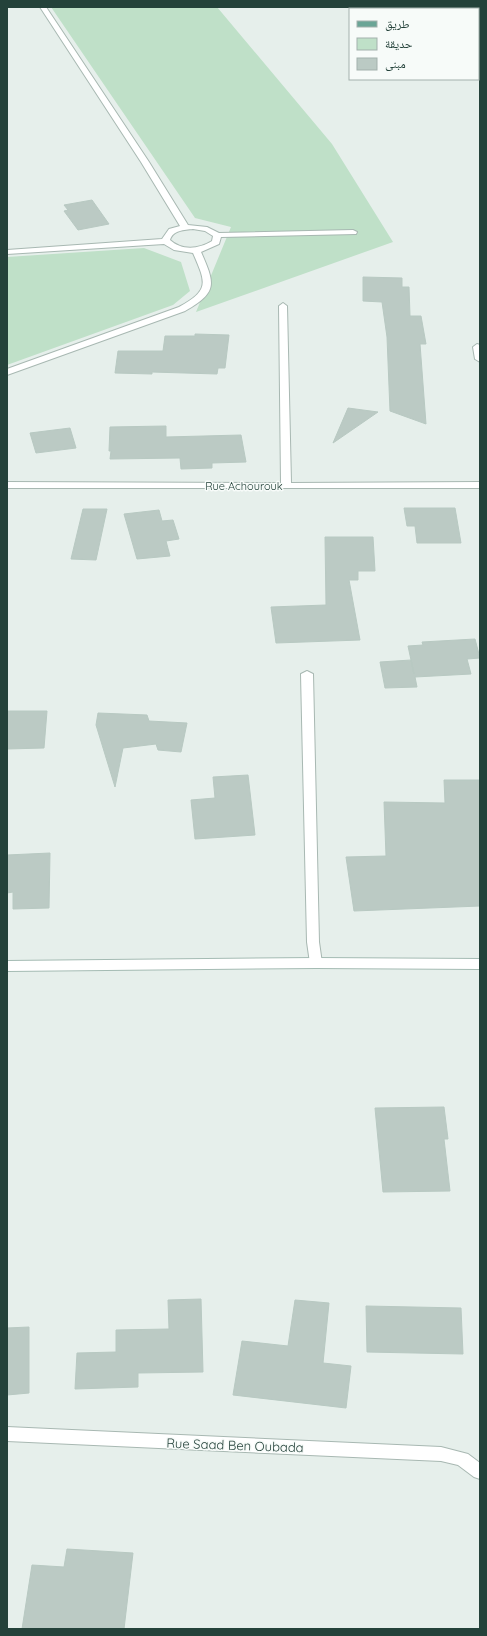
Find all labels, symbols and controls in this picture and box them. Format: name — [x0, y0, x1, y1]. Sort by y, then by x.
legend — [349, 8, 479, 80]
text: طريق — [385, 16, 410, 31]
text: حديقة — [385, 36, 413, 51]
text: مبنى — [385, 56, 406, 71]
street label: Rue Achourouk — [205, 479, 283, 493]
street label: Rue Saad Ben Oubada — [166, 1435, 304, 1455]

